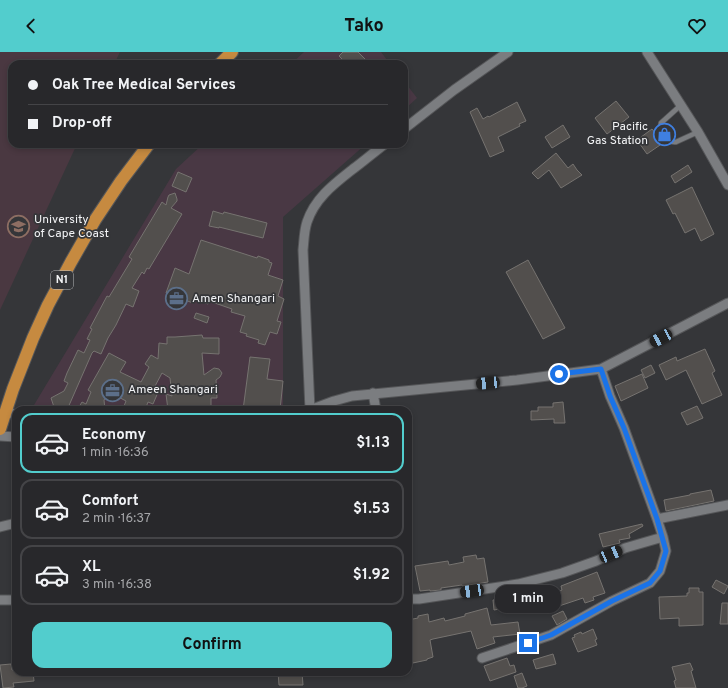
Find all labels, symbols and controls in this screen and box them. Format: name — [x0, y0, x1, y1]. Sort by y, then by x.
icon: back — [20, 15, 42, 37]
text: Tako — [344, 15, 384, 38]
icon: heart — [686, 15, 708, 37]
text: Oak Tree Medical Services — [52, 76, 236, 95]
text: Drop-off — [52, 114, 112, 133]
place label: Pacific Gas Station — [587, 119, 648, 149]
shop icon: Pacific Gas Station — [651, 121, 677, 147]
place label: University of Cape Coast — [34, 212, 109, 242]
school or university icon: University of Cape Coast — [6, 214, 32, 240]
road number: N1 — [51, 271, 73, 289]
office icon: Amen Shangari — [163, 286, 189, 312]
place label: Amen Shangari — [192, 291, 275, 307]
car — [648, 327, 674, 349]
route start — [550, 365, 568, 383]
car — [476, 376, 500, 390]
office icon: Ameen Shangari — [100, 377, 126, 403]
place label: Ameen Shangari — [128, 382, 218, 398]
icon: car — [34, 425, 70, 461]
text: Economy — [82, 426, 146, 445]
text: $1.13 — [356, 434, 390, 453]
text: 1 min · 16:36 — [82, 445, 149, 461]
icon: car — [34, 491, 70, 527]
text: Comfort — [82, 492, 139, 511]
text: $1.53 — [353, 500, 390, 519]
text: 2 min · 16:37 — [82, 511, 151, 527]
car — [598, 544, 624, 564]
icon: car — [34, 557, 70, 593]
text: XL — [82, 558, 100, 577]
text: $1.92 — [353, 566, 390, 585]
text: 3 min · 16:38 — [82, 577, 152, 593]
car — [459, 583, 485, 599]
callout: 1 min — [495, 585, 561, 613]
text: 1 min — [512, 591, 544, 607]
button: Confirm — [32, 622, 392, 668]
route end — [519, 634, 537, 652]

